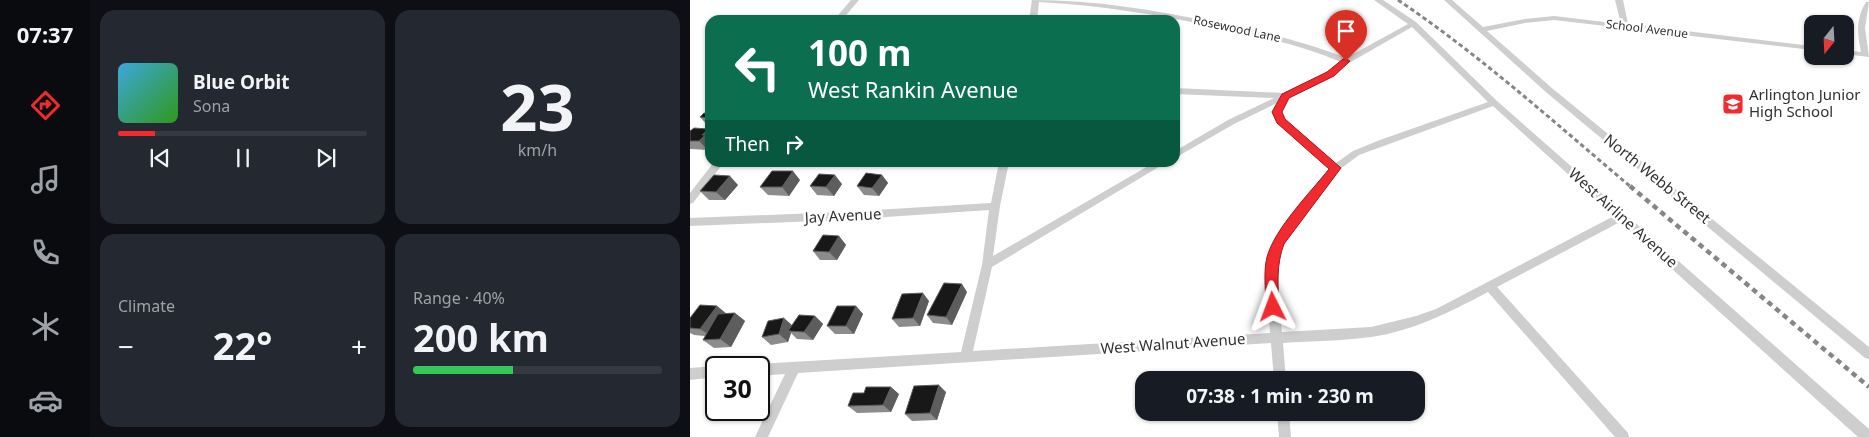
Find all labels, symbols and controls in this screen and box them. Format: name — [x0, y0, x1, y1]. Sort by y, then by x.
pin — [1325, 10, 1367, 61]
street label: Rosewood Lane — [1192, 11, 1282, 46]
street label: School Avenue — [1605, 15, 1689, 42]
north arrow — [1804, 15, 1854, 65]
map controls — [1804, 15, 1854, 65]
icon: arrive — [1332, 17, 1360, 45]
text: 07:37 — [17, 19, 73, 49]
text: 100 m — [808, 29, 911, 76]
icon: left — [725, 35, 790, 100]
text: 23 — [500, 62, 575, 150]
text: Blue Orbit — [193, 69, 289, 95]
text: West Rankin Avenue — [808, 74, 1018, 104]
place label: Arlington Junior High School — [1749, 84, 1860, 121]
icon: directions — [28, 88, 63, 123]
school or university icon: Arlington Junior High School — [1721, 92, 1745, 116]
text: Sona — [193, 95, 230, 117]
street label: North Webb Street — [1600, 129, 1716, 228]
icon: right — [780, 130, 808, 158]
text: Then — [725, 131, 770, 157]
text: km/h — [518, 139, 557, 161]
icon: previous — [146, 144, 174, 172]
icon: pause — [229, 144, 257, 172]
icon: next — [312, 144, 340, 172]
icon: music — [28, 162, 63, 197]
street label: West Airline Avenue — [1565, 163, 1682, 272]
street label: Jay Avenue — [802, 203, 882, 227]
icon: phone — [28, 235, 63, 270]
position arrow — [1246, 280, 1298, 332]
text: Range · 40% — [413, 287, 505, 309]
text: Climate — [118, 295, 175, 317]
icon: climate — [28, 309, 63, 344]
text: 200 km — [413, 311, 549, 363]
text: 22° — [213, 319, 272, 371]
text: − — [118, 327, 134, 365]
text: + — [351, 327, 367, 365]
street label: West Walnut Avenue — [1100, 328, 1246, 358]
speed limit sign: 30 — [705, 356, 770, 421]
icon: car — [28, 383, 63, 418]
text: 07:38 · 1 min · 230 m — [1186, 383, 1374, 409]

